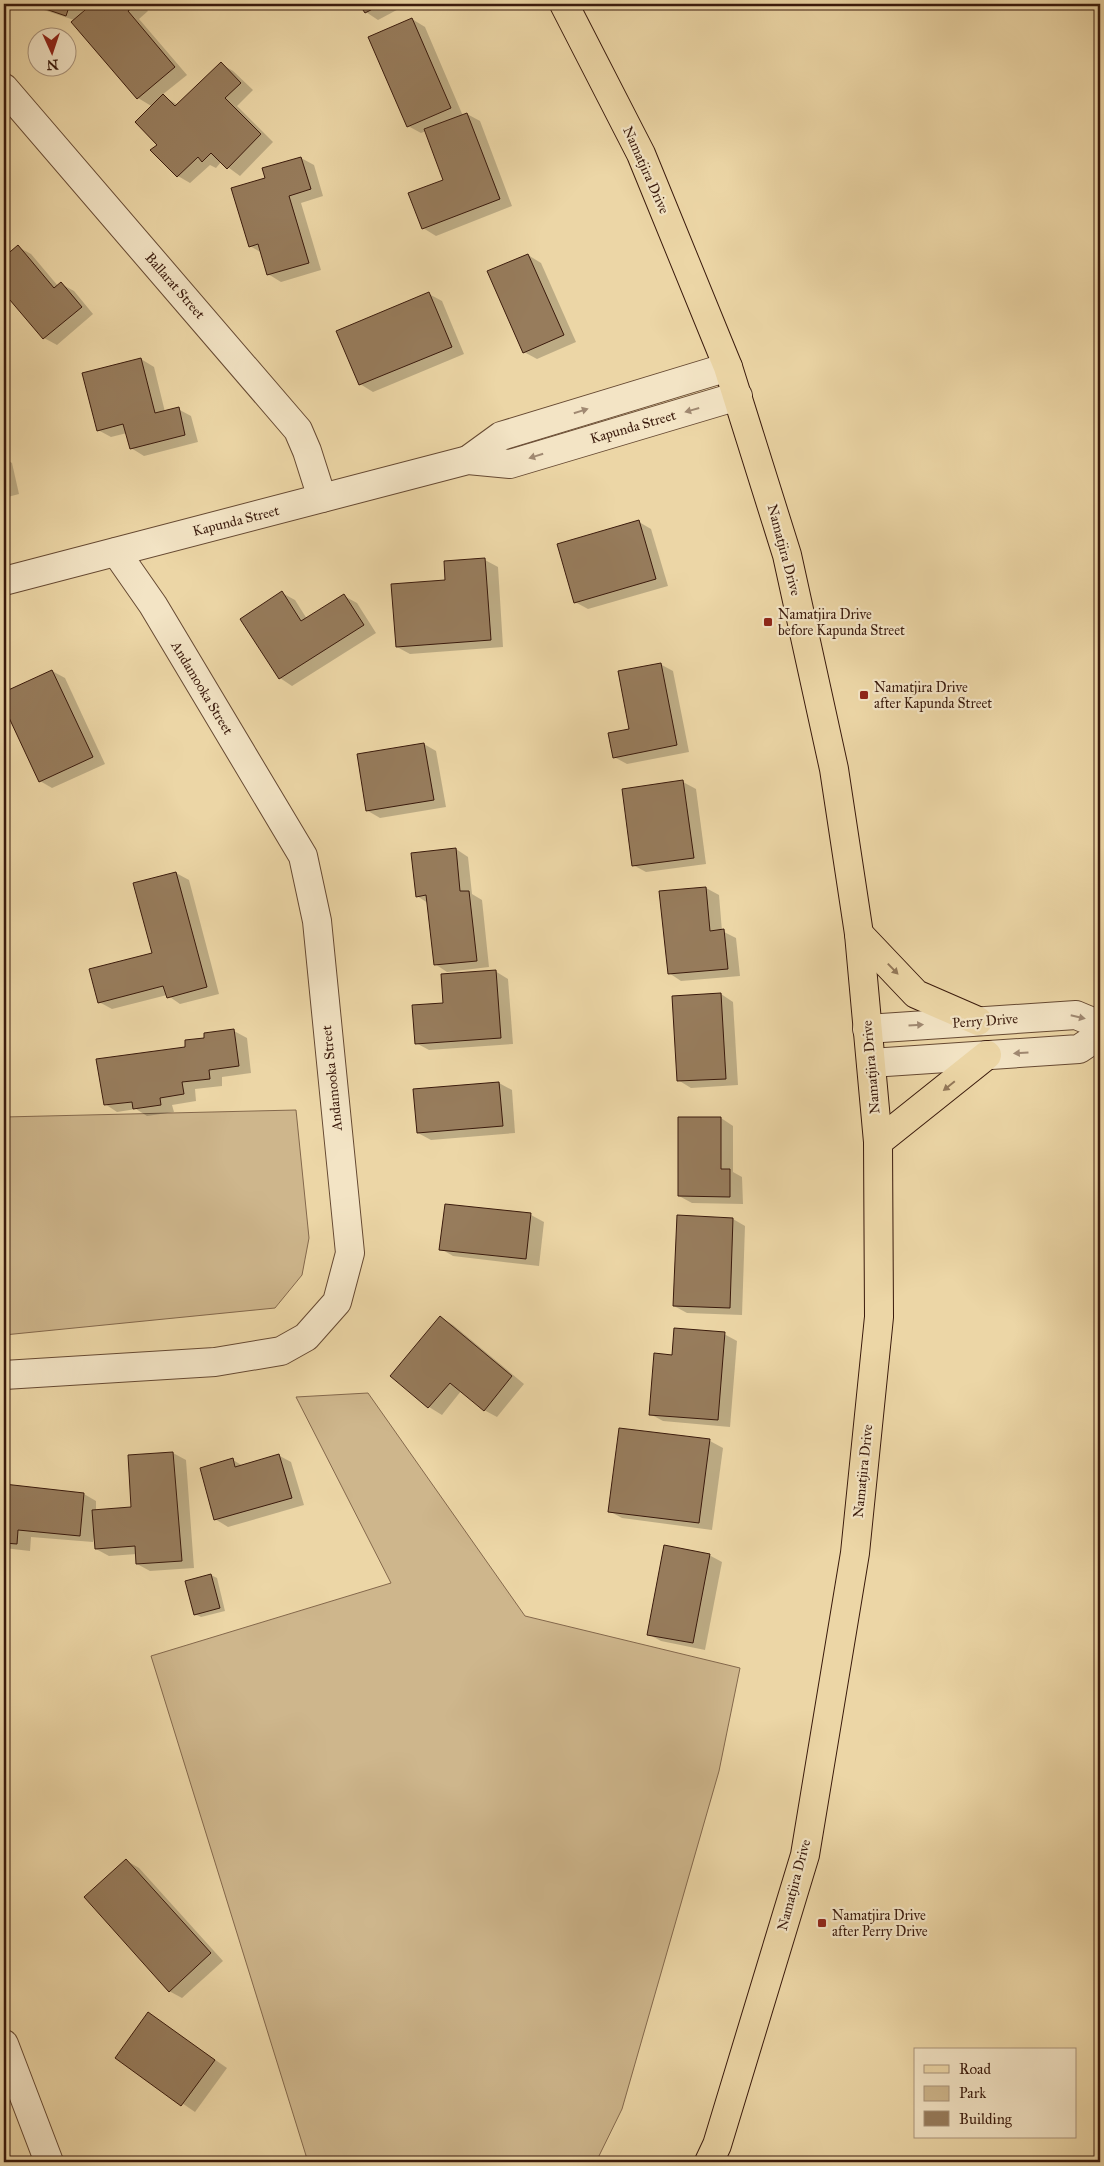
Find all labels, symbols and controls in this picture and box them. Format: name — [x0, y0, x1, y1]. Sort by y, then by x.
north arrow — [28, 28, 78, 78]
text: N — [46, 56, 59, 73]
street label: Namatjira Drive — [619, 124, 673, 217]
street label: Ballarat Street — [141, 249, 209, 323]
one-way arrow — [684, 406, 699, 414]
one-way arrow — [574, 407, 589, 415]
street label: Kapunda Street — [588, 407, 678, 447]
one-way arrow — [528, 453, 543, 461]
street label: Kapunda Street — [191, 502, 281, 540]
street label: Namatjira Drive — [764, 502, 804, 598]
place label: Namatjira Drive before Kapunda Street — [778, 606, 905, 639]
marker: Namatjira Drive before Kapunda Street — [762, 616, 774, 628]
street label: Andamooka Street — [167, 637, 237, 738]
place label: Namatjira Drive after Kapunda Street — [874, 679, 992, 712]
marker: Namatjira Drive after Kapunda Street — [858, 689, 870, 701]
one-way arrow — [887, 963, 899, 975]
street label: Perry Drive — [952, 1010, 1019, 1032]
one-way arrow — [1070, 1013, 1085, 1021]
street label: Namatjira Drive — [858, 1019, 884, 1115]
one-way arrow — [908, 1021, 924, 1029]
street label: Andamooka Street — [318, 1024, 346, 1133]
one-way arrow — [1012, 1049, 1028, 1057]
one-way arrow — [943, 1080, 956, 1091]
street label: Namatjira Drive — [850, 1423, 876, 1519]
street label: Namatjira Drive — [774, 1837, 814, 1933]
place label: Namatjira Drive after Perry Drive — [832, 1907, 928, 1940]
marker: Namatjira Drive after Perry Drive — [816, 1917, 828, 1929]
legend — [914, 2048, 1076, 2138]
text: Road — [959, 2060, 991, 2078]
text: Park — [959, 2084, 986, 2102]
text: Building — [959, 2110, 1013, 2128]

